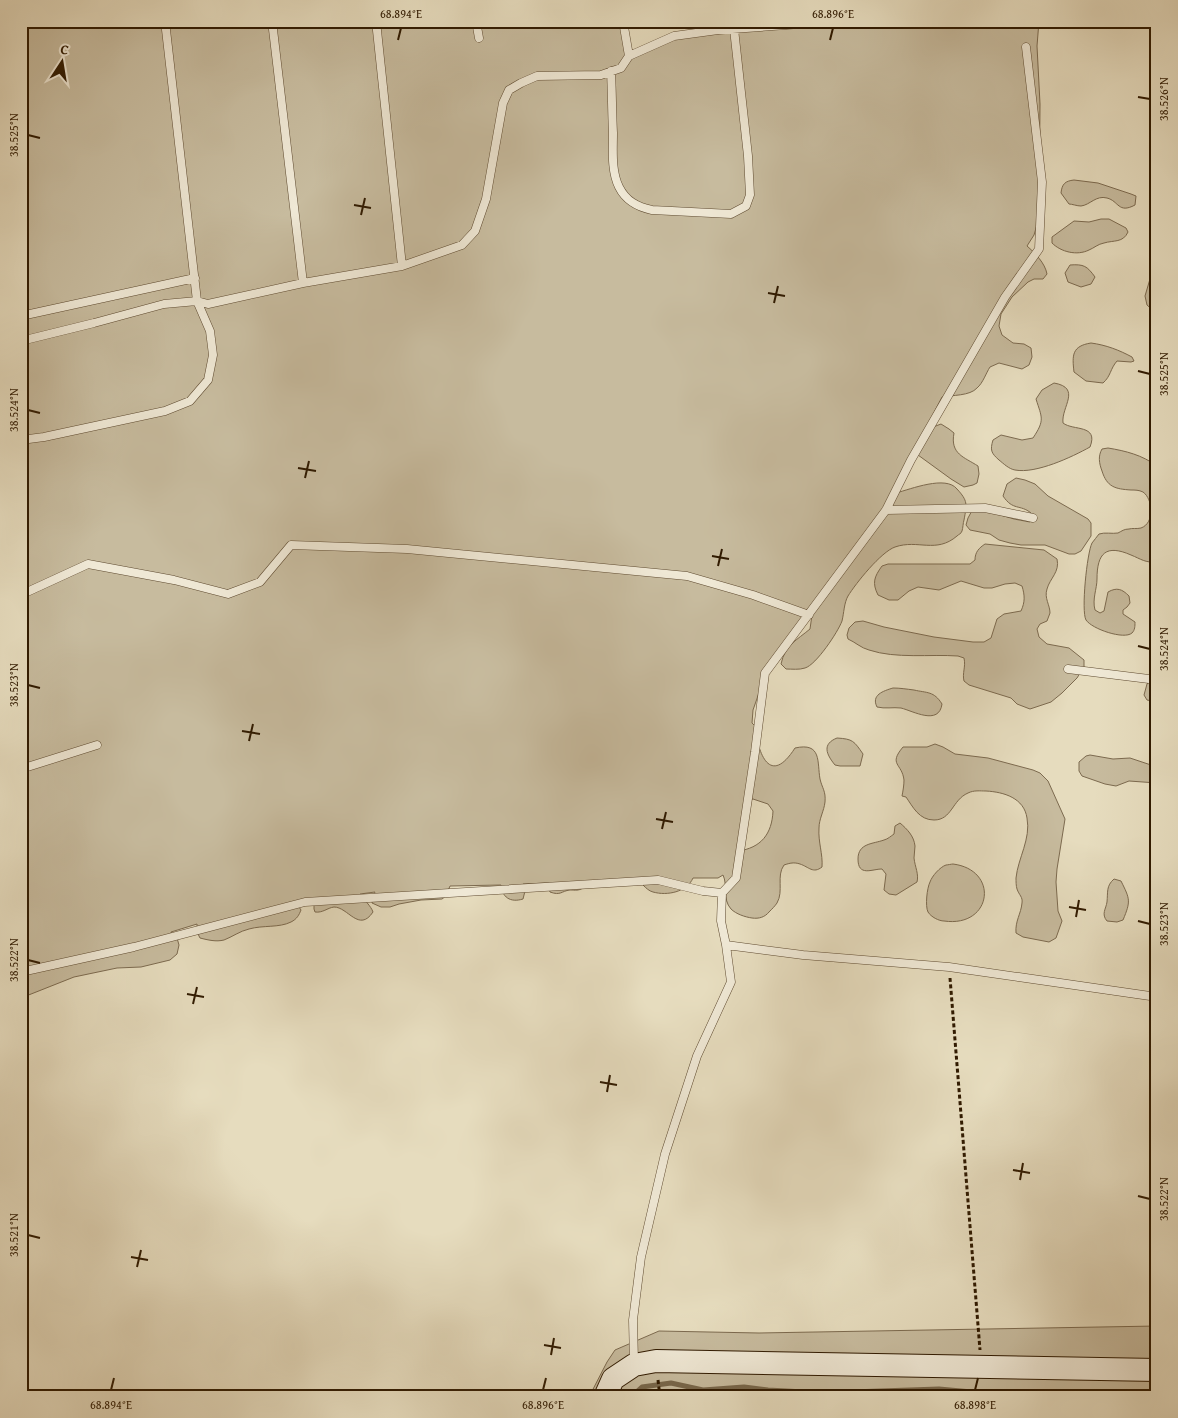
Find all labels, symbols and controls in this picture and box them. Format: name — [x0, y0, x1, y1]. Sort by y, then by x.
text: 68.894°E — [380, 5, 422, 22]
text: 68.896°E — [812, 5, 854, 22]
north arrow — [38, 38, 88, 88]
text: С — [59, 39, 71, 60]
text: 38.526°N — [1155, 77, 1172, 121]
text: 38.525°N — [5, 113, 22, 157]
text: 38.525°N — [1155, 352, 1172, 396]
text: 38.524°N — [5, 388, 22, 432]
text: 38.524°N — [1155, 627, 1172, 671]
text: 38.523°N — [5, 663, 22, 707]
text: 38.523°N — [1155, 902, 1172, 946]
text: 38.522°N — [5, 938, 22, 982]
text: 38.522°N — [1155, 1177, 1172, 1221]
text: 38.521°N — [5, 1213, 22, 1257]
text: 68.894°E — [90, 1396, 132, 1413]
text: 68.896°E — [522, 1396, 564, 1413]
text: 68.898°E — [954, 1396, 996, 1413]

